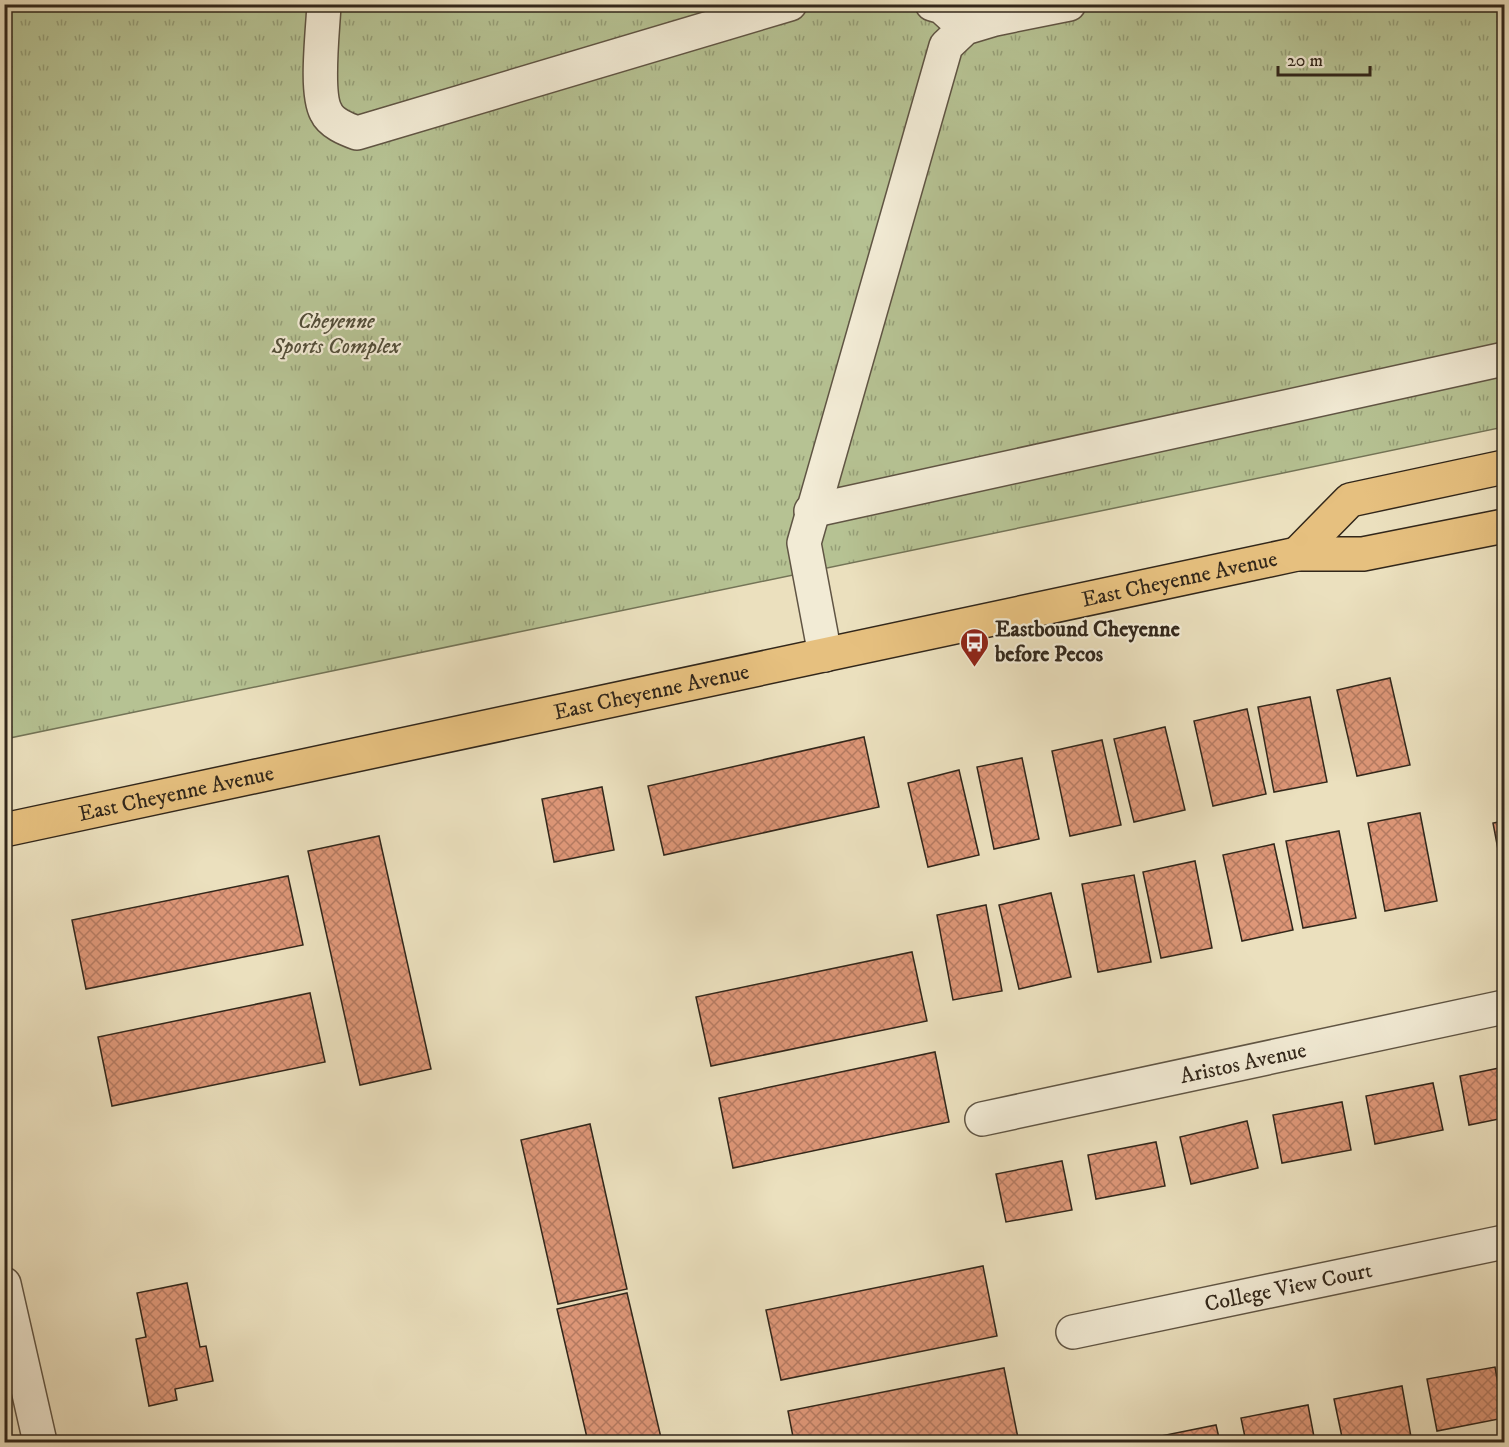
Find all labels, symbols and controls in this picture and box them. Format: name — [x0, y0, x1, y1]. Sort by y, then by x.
scale bar — [1278, 39, 1370, 77]
text: 20 m — [1287, 50, 1323, 72]
park label: Cheyenne Sports Complex — [271, 308, 402, 360]
street label: East Cheyenne Avenue — [1079, 545, 1280, 613]
place label: Eastbound Cheyenne before Pecos — [994, 616, 1180, 668]
bus stop icon: Eastbound Cheyenne before Pecos — [958, 626, 990, 668]
street label: East Cheyenne Avenue — [551, 658, 752, 726]
street label: East Cheyenne Avenue — [76, 759, 276, 827]
street label: Aristos Avenue — [1177, 1036, 1309, 1090]
street label: College View Court — [1202, 1256, 1375, 1318]

